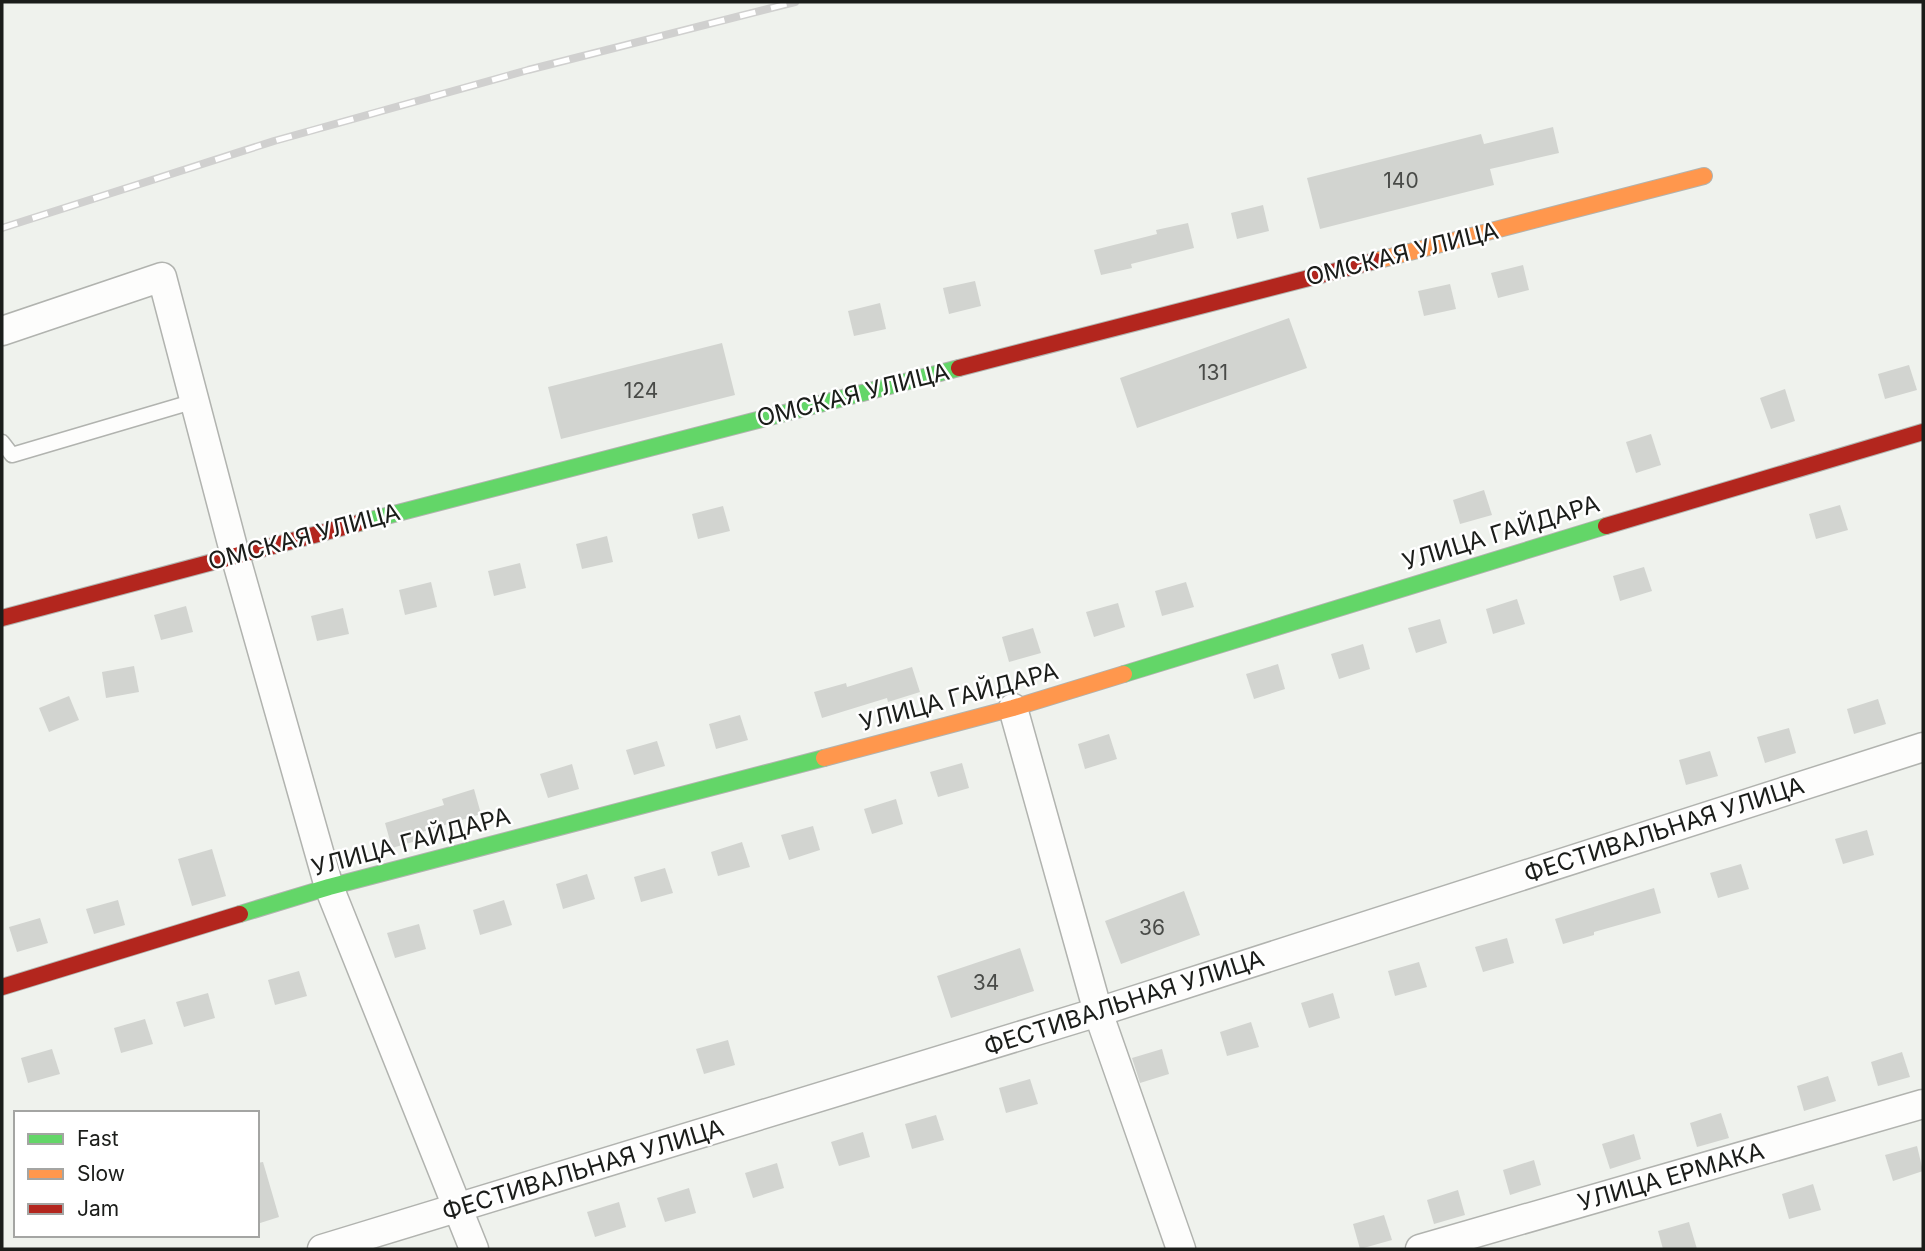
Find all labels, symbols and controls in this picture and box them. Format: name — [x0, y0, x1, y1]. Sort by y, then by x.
house number: 140 — [1383, 168, 1419, 193]
street label: ОМСКАЯ УЛИЦА — [1303, 216, 1501, 291]
street label: ОМСКАЯ УЛИЦА — [754, 357, 952, 432]
house number: 131 — [1198, 360, 1228, 385]
house number: 124 — [624, 378, 658, 403]
street label: УЛИЦА ГАЙДАРА — [1399, 488, 1603, 576]
street label: ОМСКАЯ УЛИЦА — [205, 497, 403, 576]
street label: УЛИЦА ГАЙДАРА — [856, 655, 1061, 737]
street label: ФЕСТИВАЛЬНАЯ УЛИЦА — [1520, 770, 1808, 889]
street label: УЛИЦА ГАЙДАРА — [308, 800, 513, 882]
house number: 36 — [1139, 915, 1165, 940]
street label: ФЕСТИВАЛЬНАЯ УЛИЦА — [980, 943, 1268, 1062]
house number: 34 — [973, 970, 999, 995]
legend — [14, 1111, 259, 1237]
street label: ФЕСТИВАЛЬНАЯ УЛИЦА — [439, 1113, 727, 1226]
text: Fast — [77, 1126, 119, 1151]
street label: УЛИЦА ЕРМАКА — [1574, 1136, 1767, 1217]
text: Slow — [77, 1161, 125, 1186]
text: Jam — [77, 1196, 119, 1221]

